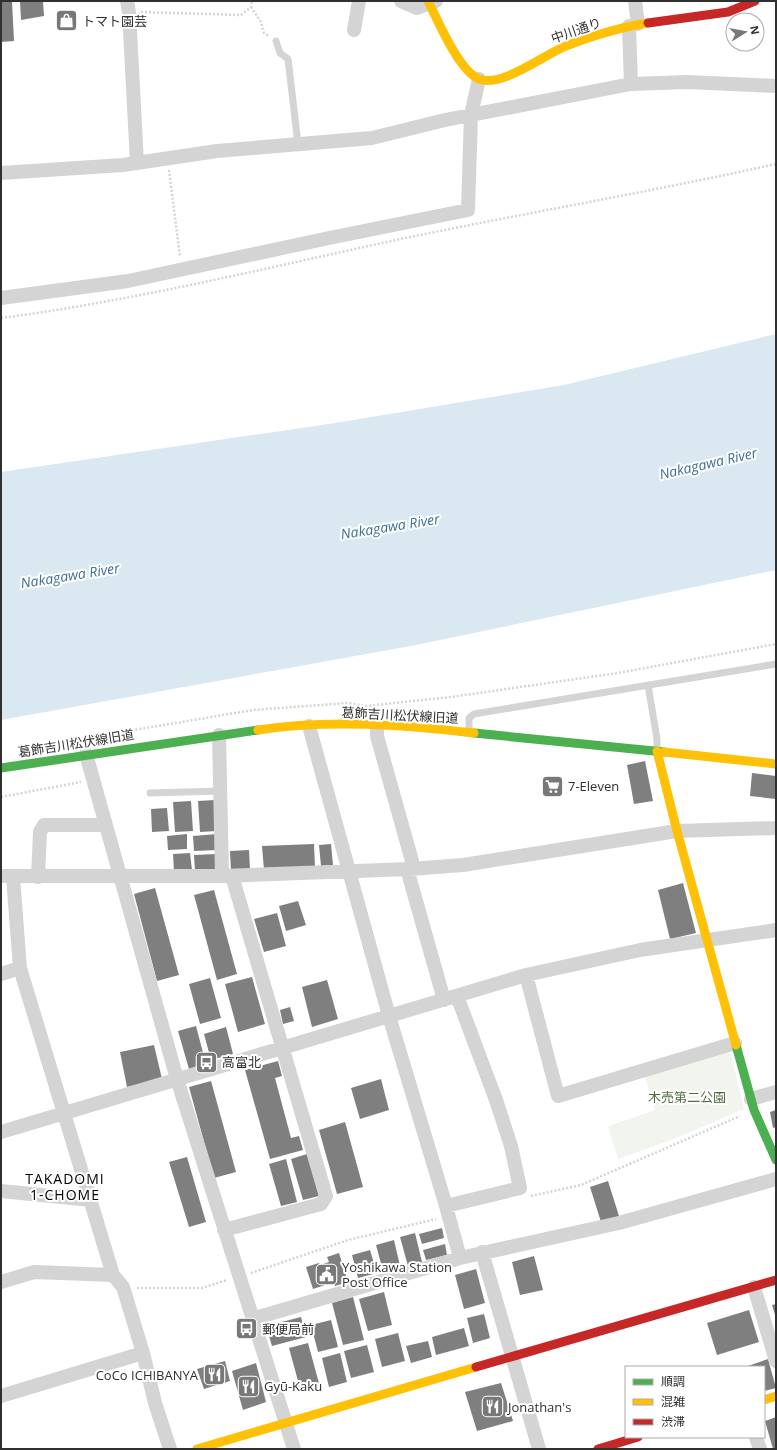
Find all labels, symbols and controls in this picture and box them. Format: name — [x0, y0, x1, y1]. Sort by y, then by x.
shop icon: トマト園芸 — [54, 8, 80, 34]
place label: トマト園芸 — [82, 12, 147, 30]
north arrow — [725, 12, 765, 52]
street label: 中川通り — [548, 13, 604, 47]
text: N — [747, 24, 764, 36]
water label: Nakagawa River — [657, 442, 759, 483]
water label: Nakagawa River — [339, 509, 441, 543]
water label: Nakagawa River — [19, 558, 121, 592]
street label: 葛飾吉川松伏線旧道 — [341, 703, 459, 727]
street label: 葛飾吉川松伏線旧道 — [17, 725, 135, 761]
supermarket icon: 7-Eleven — [540, 773, 566, 799]
place label: 7-Eleven — [568, 777, 619, 795]
bus stop icon: 高富北 — [194, 1049, 220, 1075]
place label: 高富北 — [222, 1053, 261, 1071]
park label: 木売第二公園 — [648, 1088, 726, 1106]
district label: TAKADOMI 1-CHOME — [25, 1169, 105, 1204]
place label: Yoshikawa Station Post Office — [342, 1258, 452, 1291]
public building icon: Yoshikawa Station Post Office — [313, 1261, 339, 1287]
bus stop icon: 郵便局前 — [233, 1316, 259, 1342]
place label: 郵便局前 — [262, 1320, 314, 1338]
restaurant icon: CoCo ICHIBANYA — [201, 1362, 227, 1388]
place label: CoCo ICHIBANYA — [96, 1366, 199, 1384]
legend — [625, 1366, 765, 1438]
restaurant icon: Gyū-Kaku — [236, 1373, 262, 1399]
text: 順調 — [661, 1373, 685, 1390]
place label: Gyū-Kaku — [264, 1377, 322, 1395]
text: 混雑 — [661, 1393, 685, 1410]
restaurant icon: Jonathan's — [479, 1394, 505, 1420]
place label: Jonathan's — [506, 1398, 571, 1416]
text: 渋滞 — [661, 1413, 685, 1430]

